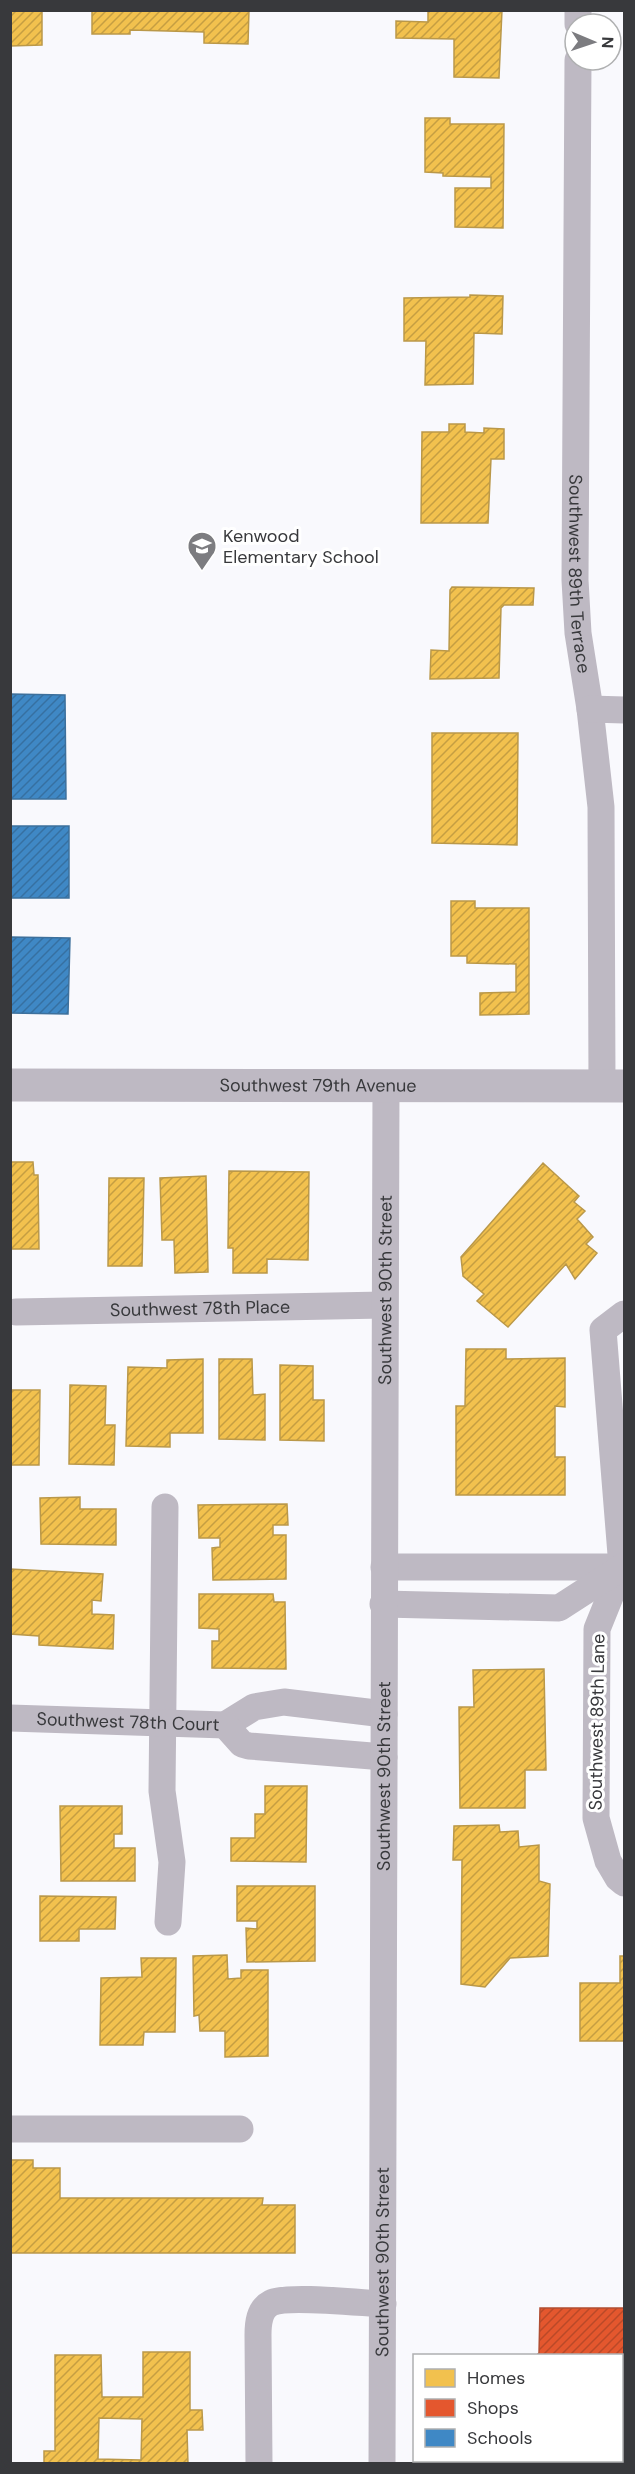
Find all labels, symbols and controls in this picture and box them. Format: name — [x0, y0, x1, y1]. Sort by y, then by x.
north arrow — [563, 12, 623, 72]
text: N — [597, 36, 618, 49]
street label: Southwest 89th Terrace — [563, 474, 596, 675]
place label: Kenwood Elementary School — [223, 524, 379, 569]
school or university icon: Kenwood Elementary School — [186, 530, 218, 572]
street label: Southwest 79th Avenue — [220, 1073, 416, 1098]
street label: Southwest 90th Street — [373, 1195, 398, 1385]
street label: Southwest 78th Place — [110, 1295, 290, 1322]
street label: Southwest 89th Lane — [583, 1633, 611, 1811]
street label: Southwest 90th Street — [372, 1681, 396, 1871]
street label: Southwest 78th Court — [36, 1707, 220, 1737]
street label: Southwest 90th Street — [370, 2167, 395, 2357]
legend — [413, 2354, 623, 2462]
text: Homes — [467, 2366, 525, 2390]
text: Shops — [467, 2396, 519, 2420]
text: Schools — [467, 2426, 532, 2450]

